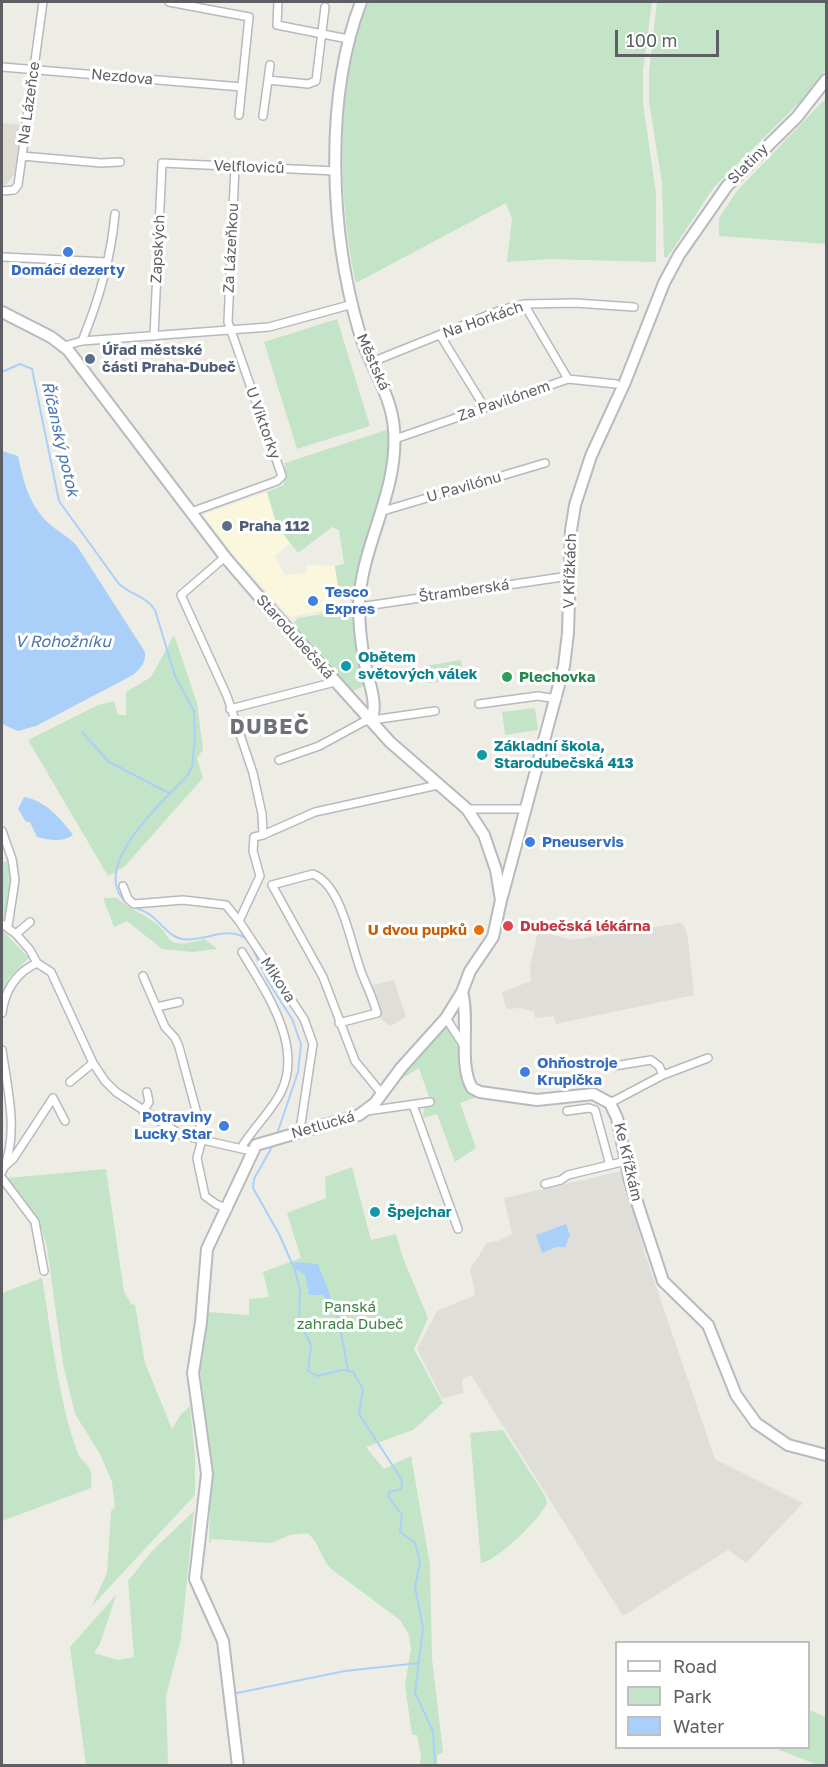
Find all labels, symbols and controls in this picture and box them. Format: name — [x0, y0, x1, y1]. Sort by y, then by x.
scale bar — [618, 18, 722, 56]
text: 100 m — [626, 29, 677, 51]
street label: Na Lázeňce — [14, 61, 44, 145]
street label: Nezdova — [90, 65, 154, 89]
street label: Slatiny — [724, 140, 772, 188]
street label: Velfloviců — [213, 157, 285, 177]
street label: Za Lázeňkou — [220, 202, 242, 294]
street label: Zapských — [147, 214, 169, 284]
marker: Domácí dezerty — [61, 245, 75, 259]
place label: Domácí dezerty — [11, 261, 125, 279]
street label: Na Horkách — [440, 298, 526, 342]
street label: Městská — [353, 331, 393, 393]
place label: Úřad městské části Praha-Dubeč — [102, 341, 236, 376]
marker: Úřad městské části Praha-Dubeč — [83, 352, 97, 366]
street label: Za Pavilónem — [456, 377, 552, 425]
water label: Říčanský potok — [37, 379, 83, 499]
street label: U Viktorky — [242, 384, 284, 462]
street label: U Pavilónu — [425, 468, 503, 506]
place label: Praha 112 — [239, 517, 310, 535]
marker: Praha 112 — [220, 519, 234, 533]
street label: V Křížkách — [560, 533, 580, 609]
street label: Štramberská — [418, 576, 510, 606]
place label: Tesco Expres — [325, 583, 375, 618]
street label: Starodubečská — [252, 591, 338, 683]
marker: Tesco Expres — [306, 594, 320, 608]
water label: V Rohožníku — [15, 632, 111, 652]
place label: Obětem světových válek — [358, 648, 478, 683]
marker: Obětem světových válek — [339, 659, 353, 673]
place label: Plechovka — [519, 668, 595, 686]
marker: Plechovka — [500, 670, 514, 684]
district label: DUBEČ — [230, 714, 310, 740]
place label: Základní škola, Starodubečská 413 — [494, 737, 634, 772]
marker: Základní škola, Starodubečská 413 — [475, 748, 489, 762]
place label: Pneuservis — [542, 833, 624, 851]
marker: Pneuservis — [523, 835, 537, 849]
place label: Dubečská lékárna — [520, 917, 650, 935]
marker: Dubečská lékárna — [501, 919, 515, 933]
place label: U dvou pupků — [368, 921, 467, 939]
marker: U dvou pupků — [472, 923, 486, 937]
street label: Mikova — [257, 954, 299, 1006]
place label: Ohňostroje Krupička — [537, 1054, 618, 1089]
marker: Ohňostroje Krupička — [518, 1065, 532, 1079]
street label: Netlucká — [289, 1107, 357, 1143]
place label: Potraviny Lucky Star — [134, 1108, 212, 1143]
marker: Potraviny Lucky Star — [217, 1119, 231, 1133]
street label: Ke Křížkám — [610, 1121, 646, 1203]
place label: Špejchar — [387, 1203, 451, 1221]
marker: Špejchar — [368, 1205, 382, 1219]
park label: Panská zahrada Dubeč — [297, 1298, 403, 1333]
legend — [615, 1641, 810, 1749]
text: Road — [673, 1655, 717, 1677]
text: Park — [673, 1685, 712, 1707]
text: Water — [673, 1715, 724, 1737]

